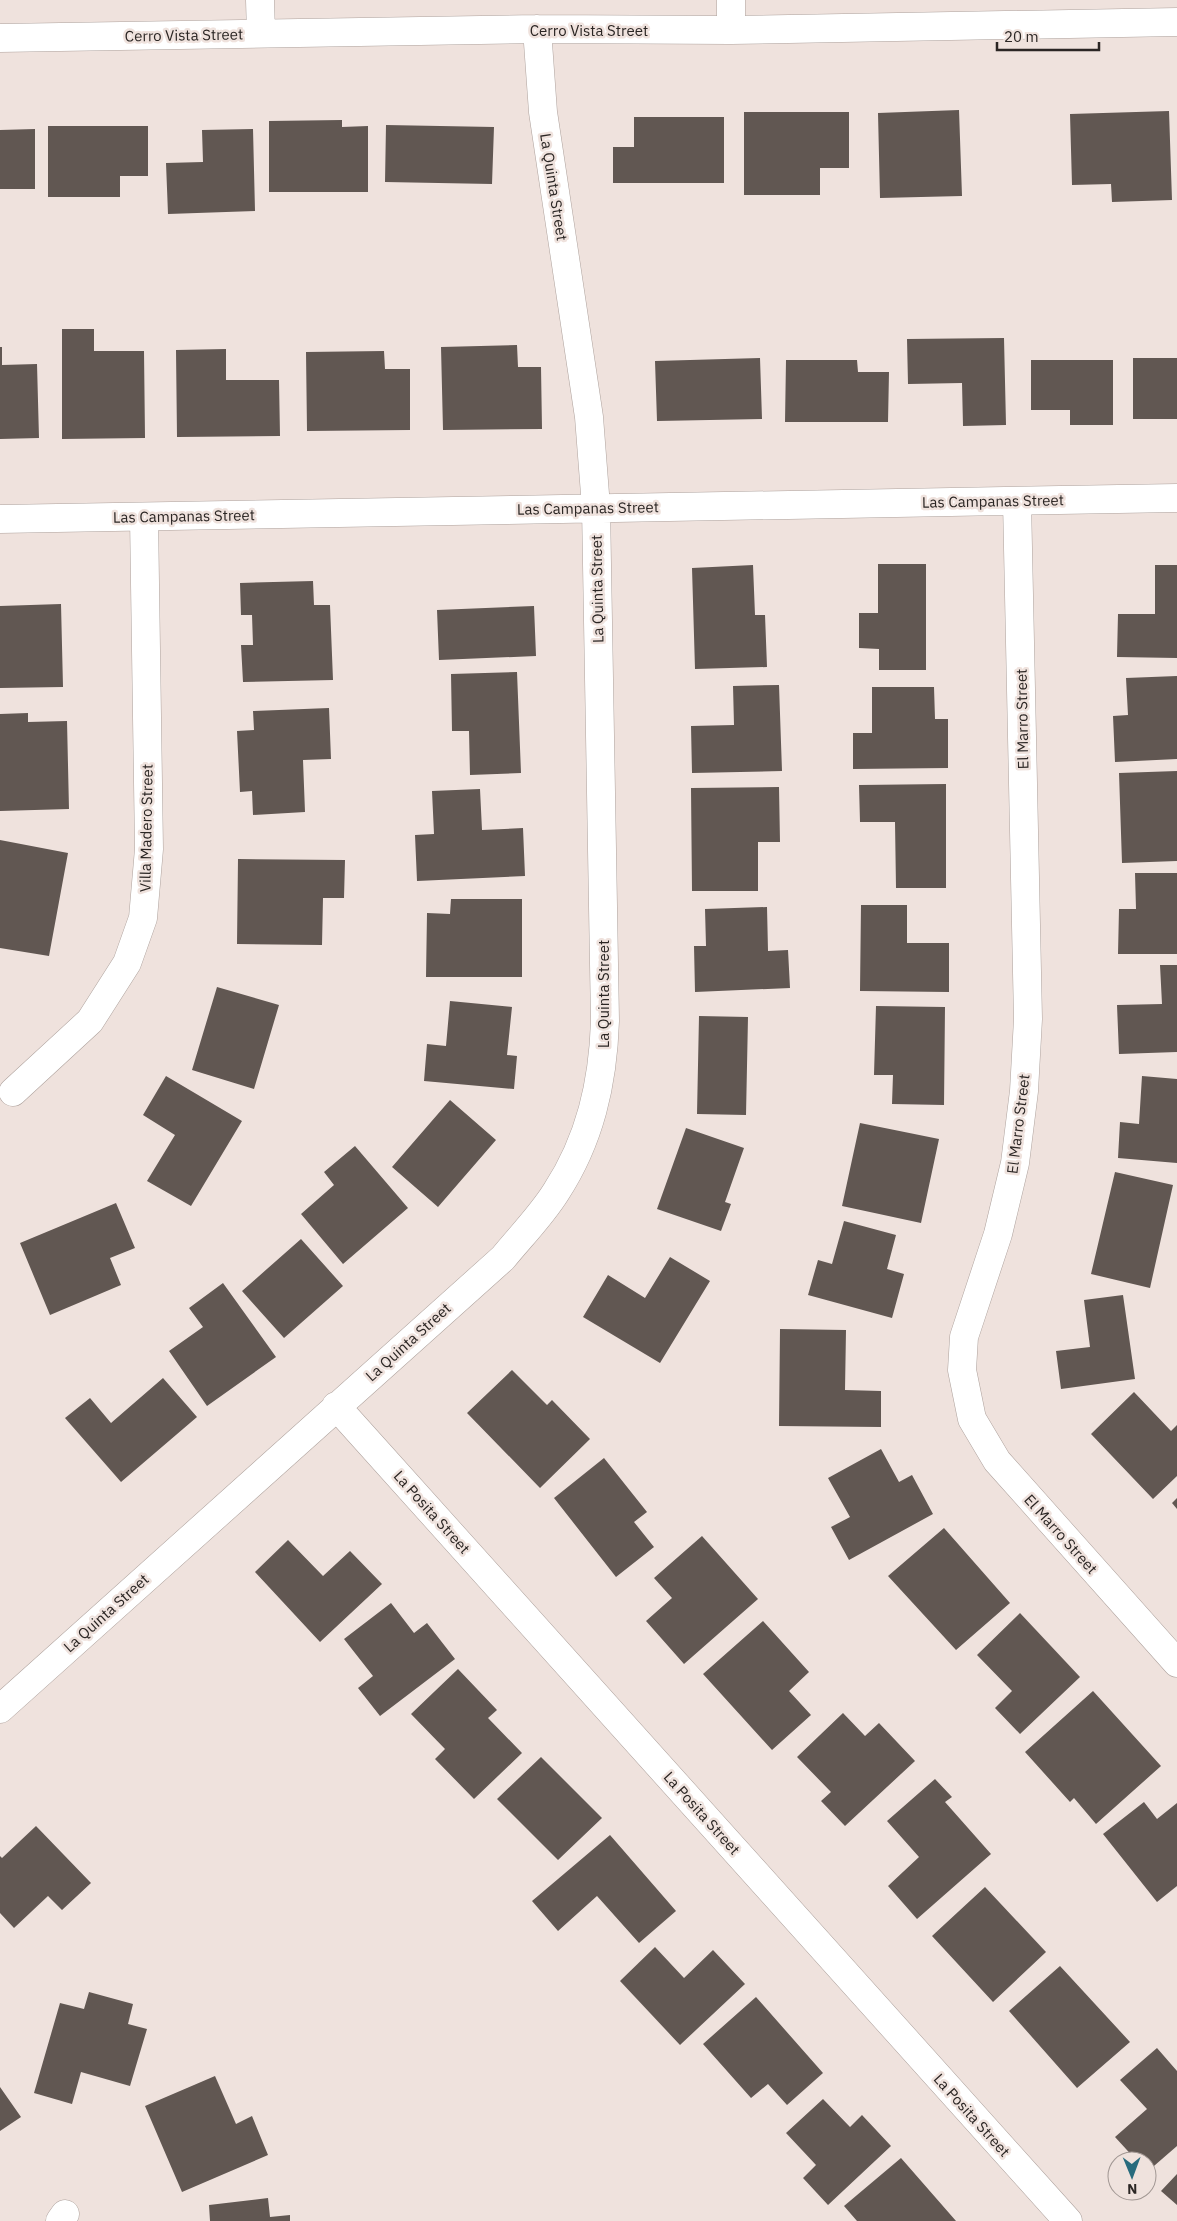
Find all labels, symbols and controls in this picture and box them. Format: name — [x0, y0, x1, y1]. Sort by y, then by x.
scale bar — [997, 20, 1100, 52]
street label: Cerro Vista Street — [530, 21, 648, 40]
street label: Cerro Vista Street — [125, 24, 243, 46]
text: 20 m — [1004, 27, 1039, 46]
street label: La Quinta Street — [536, 132, 572, 242]
street label: Las Campanas Street — [922, 490, 1064, 512]
street label: Las Campanas Street — [517, 497, 659, 519]
street label: Las Campanas Street — [113, 505, 255, 527]
street label: La Quinta Street — [587, 535, 607, 643]
street label: El Marro Street — [1012, 669, 1032, 769]
street label: Villa Madero Street — [135, 764, 157, 892]
street label: La Quinta Street — [594, 940, 613, 1048]
street label: El Marro Street — [1002, 1073, 1034, 1175]
street label: La Quinta Street — [361, 1299, 455, 1385]
street label: La Posita Street — [390, 1467, 474, 1557]
street label: El Marro Street — [1020, 1490, 1102, 1578]
street label: La Quinta Street — [59, 1570, 153, 1656]
street label: La Posita Street — [660, 1768, 744, 1858]
street label: La Posita Street — [930, 2070, 1014, 2160]
north arrow — [1107, 2151, 1157, 2201]
text: N — [1127, 2180, 1137, 2198]

